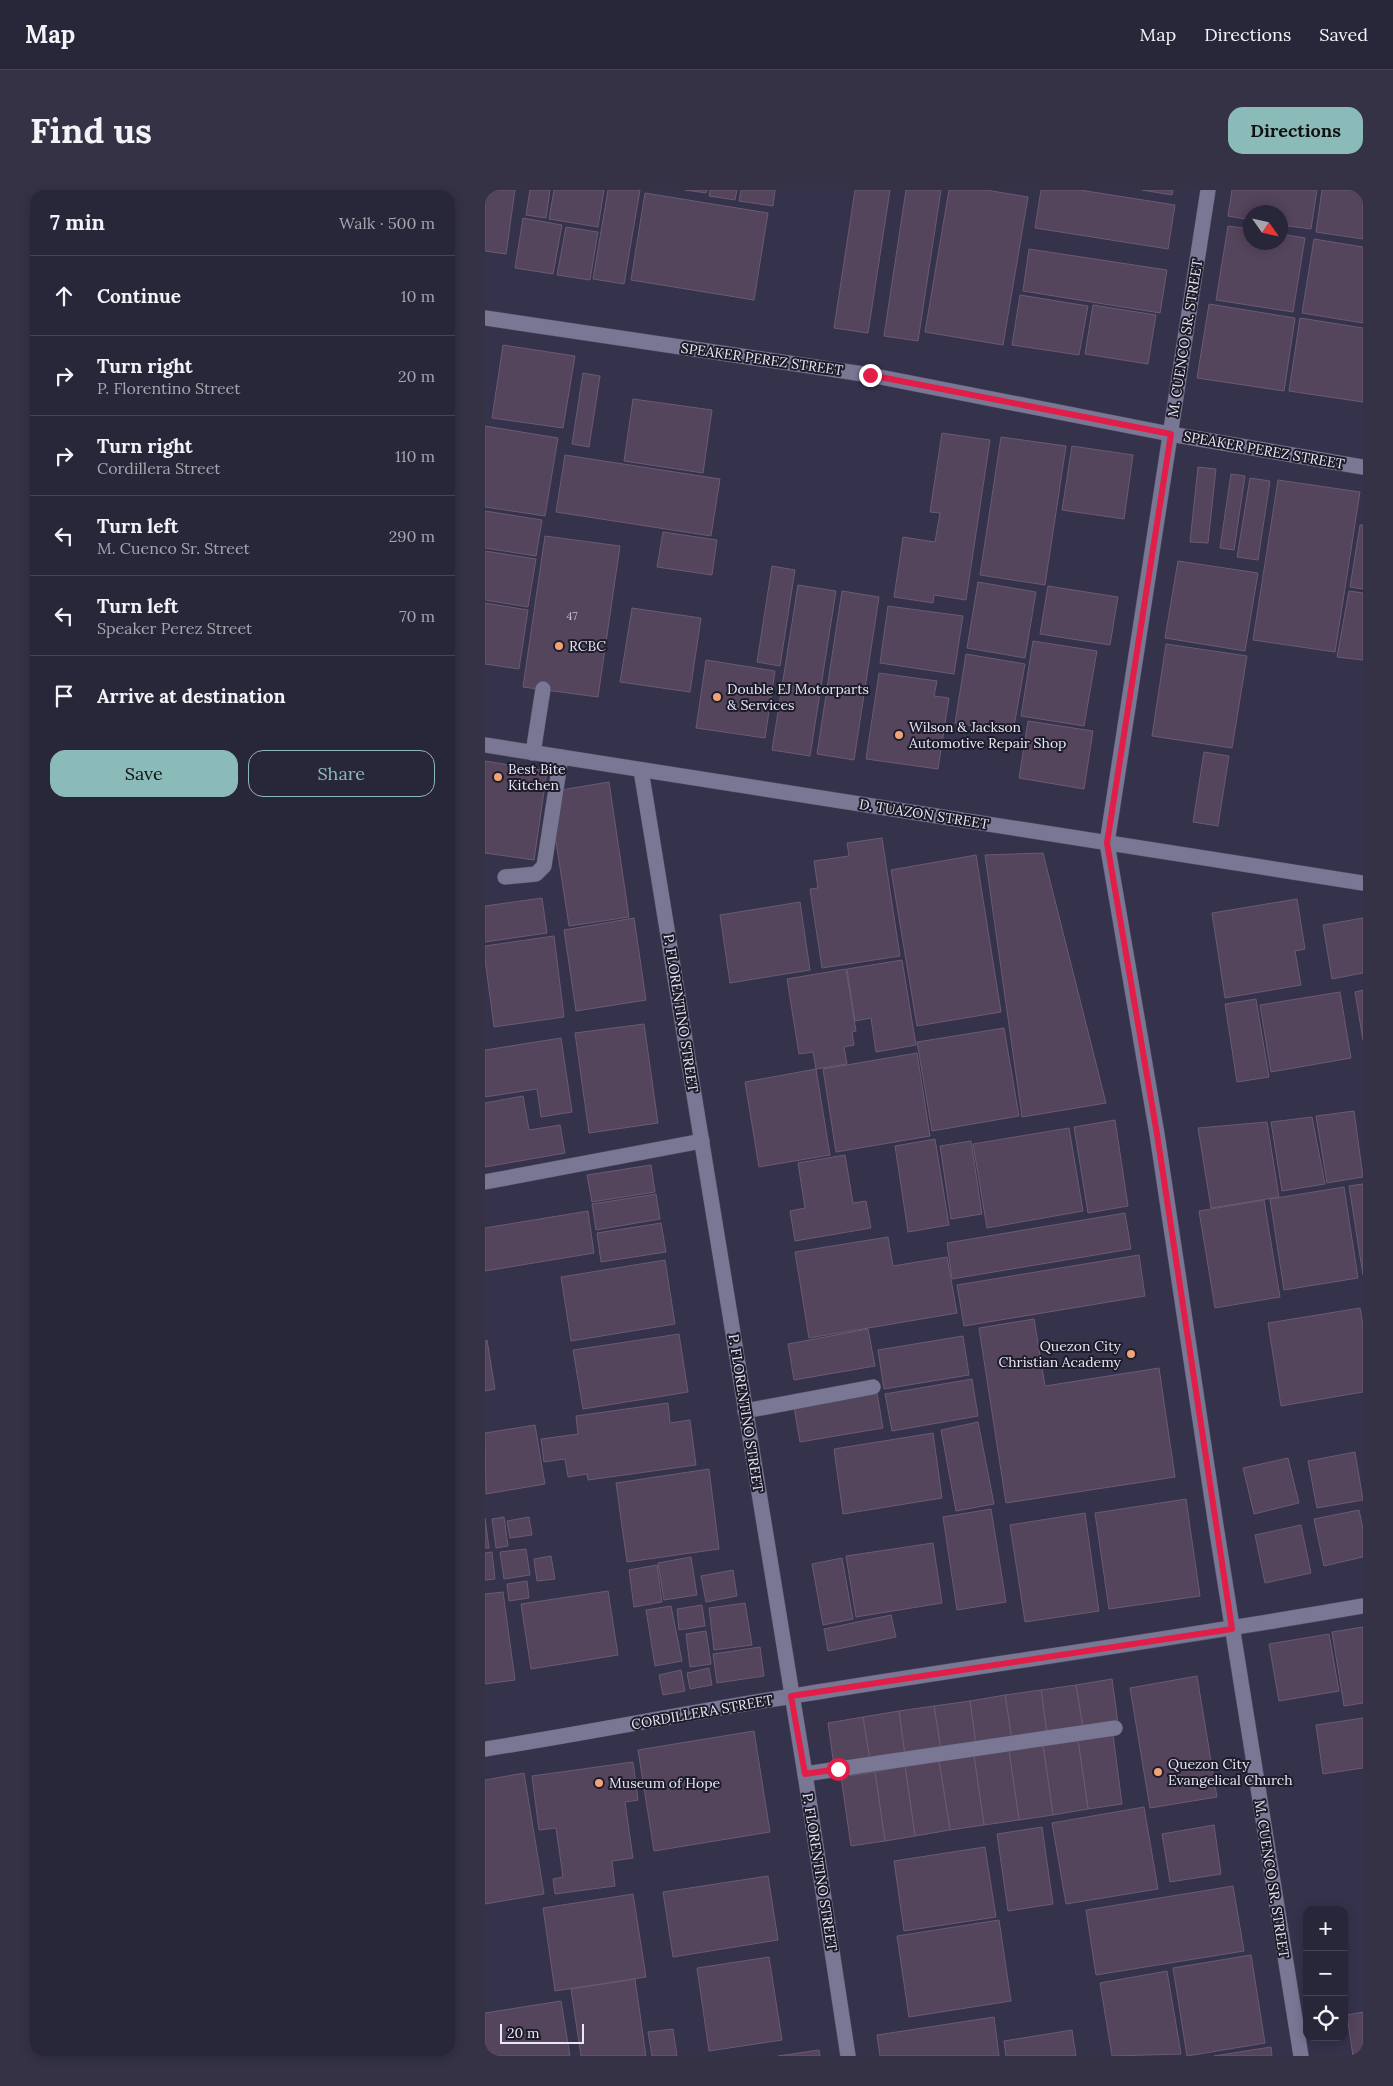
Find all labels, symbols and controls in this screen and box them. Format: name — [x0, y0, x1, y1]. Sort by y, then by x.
text: Map — [25, 19, 75, 50]
text: Map — [1140, 23, 1176, 46]
text: Directions — [1204, 23, 1291, 46]
text: Saved — [1319, 23, 1368, 46]
button: Directions — [1228, 107, 1363, 154]
text: Find us — [30, 108, 152, 153]
north arrow — [1243, 205, 1288, 250]
text: 7 min — [50, 209, 105, 236]
text: Walk · 500 m — [339, 213, 435, 233]
street label: M. CUENCO SR. STREET — [1164, 257, 1206, 418]
icon: ahead — [50, 282, 78, 310]
text: Continue — [97, 284, 181, 308]
text: 10 m — [401, 286, 435, 306]
street label: SPEAKER PEREZ STREET — [680, 339, 844, 379]
text: Turn right — [97, 354, 193, 378]
icon: right — [50, 362, 78, 390]
route end — [859, 364, 882, 387]
text: 20 m — [398, 366, 435, 386]
text: P. Florentino Street — [97, 378, 240, 398]
street label: SPEAKER PEREZ STREET — [1182, 427, 1346, 473]
text: Turn right — [97, 434, 193, 458]
icon: right — [50, 442, 78, 470]
text: 110 m — [395, 446, 435, 466]
text: Cordillera Street — [97, 458, 220, 478]
text: Turn left — [97, 514, 178, 538]
icon: left — [50, 522, 78, 550]
text: 290 m — [389, 526, 435, 546]
text: M. Cuenco Sr. Street — [97, 538, 250, 558]
text: Turn left — [97, 594, 178, 618]
icon: left — [50, 602, 78, 630]
text: 70 m — [399, 606, 435, 626]
house number: 47 — [566, 609, 578, 623]
text: Speaker Perez Street — [97, 618, 252, 638]
place label: RCBC — [569, 637, 606, 655]
marker: RCBC — [553, 640, 565, 652]
place label: Double EJ Motorparts & Services — [727, 680, 869, 714]
icon: arrive — [50, 682, 78, 710]
text: Arrive at destination — [97, 684, 286, 708]
marker: Double EJ Motorparts & Services — [711, 691, 723, 703]
place label: Wilson & Jackson Automotive Repair Shop — [908, 718, 1066, 752]
marker: Wilson & Jackson Automotive Repair Shop — [893, 729, 905, 741]
button: Save — [50, 750, 238, 797]
button: Share — [248, 750, 435, 797]
place label: Best Bite Kitchen — [508, 760, 566, 794]
marker: Best Bite Kitchen — [492, 771, 504, 783]
street label: D. TUAZON STREET — [858, 795, 990, 833]
street label: P. FLORENTINO STREET — [660, 932, 702, 1094]
street label: P. FLORENTINO STREET — [725, 1332, 767, 1494]
place label: Quezon City Christian Academy — [998, 1337, 1122, 1371]
marker: Quezon City Christian Academy — [1125, 1348, 1137, 1360]
street label: CORDILLERA STREET — [630, 1691, 774, 1733]
place label: Quezon City Evangelical Church — [1168, 1755, 1293, 1789]
route start — [827, 1758, 850, 1781]
marker: Quezon City Evangelical Church — [1152, 1766, 1164, 1778]
place label: Museum of Hope — [609, 1774, 721, 1792]
marker: Museum of Hope — [593, 1777, 605, 1789]
street label: P. FLORENTINO STREET — [799, 1791, 841, 1953]
street label: M. CUENCO SR. STREET — [1251, 1799, 1293, 1960]
map controls — [1303, 1906, 1348, 2041]
button: + — [1303, 1906, 1348, 1951]
button: − — [1303, 1951, 1348, 1996]
button: locate — [1303, 1996, 1348, 2041]
scale bar — [500, 2021, 584, 2044]
text: 20 m — [507, 2024, 539, 2042]

